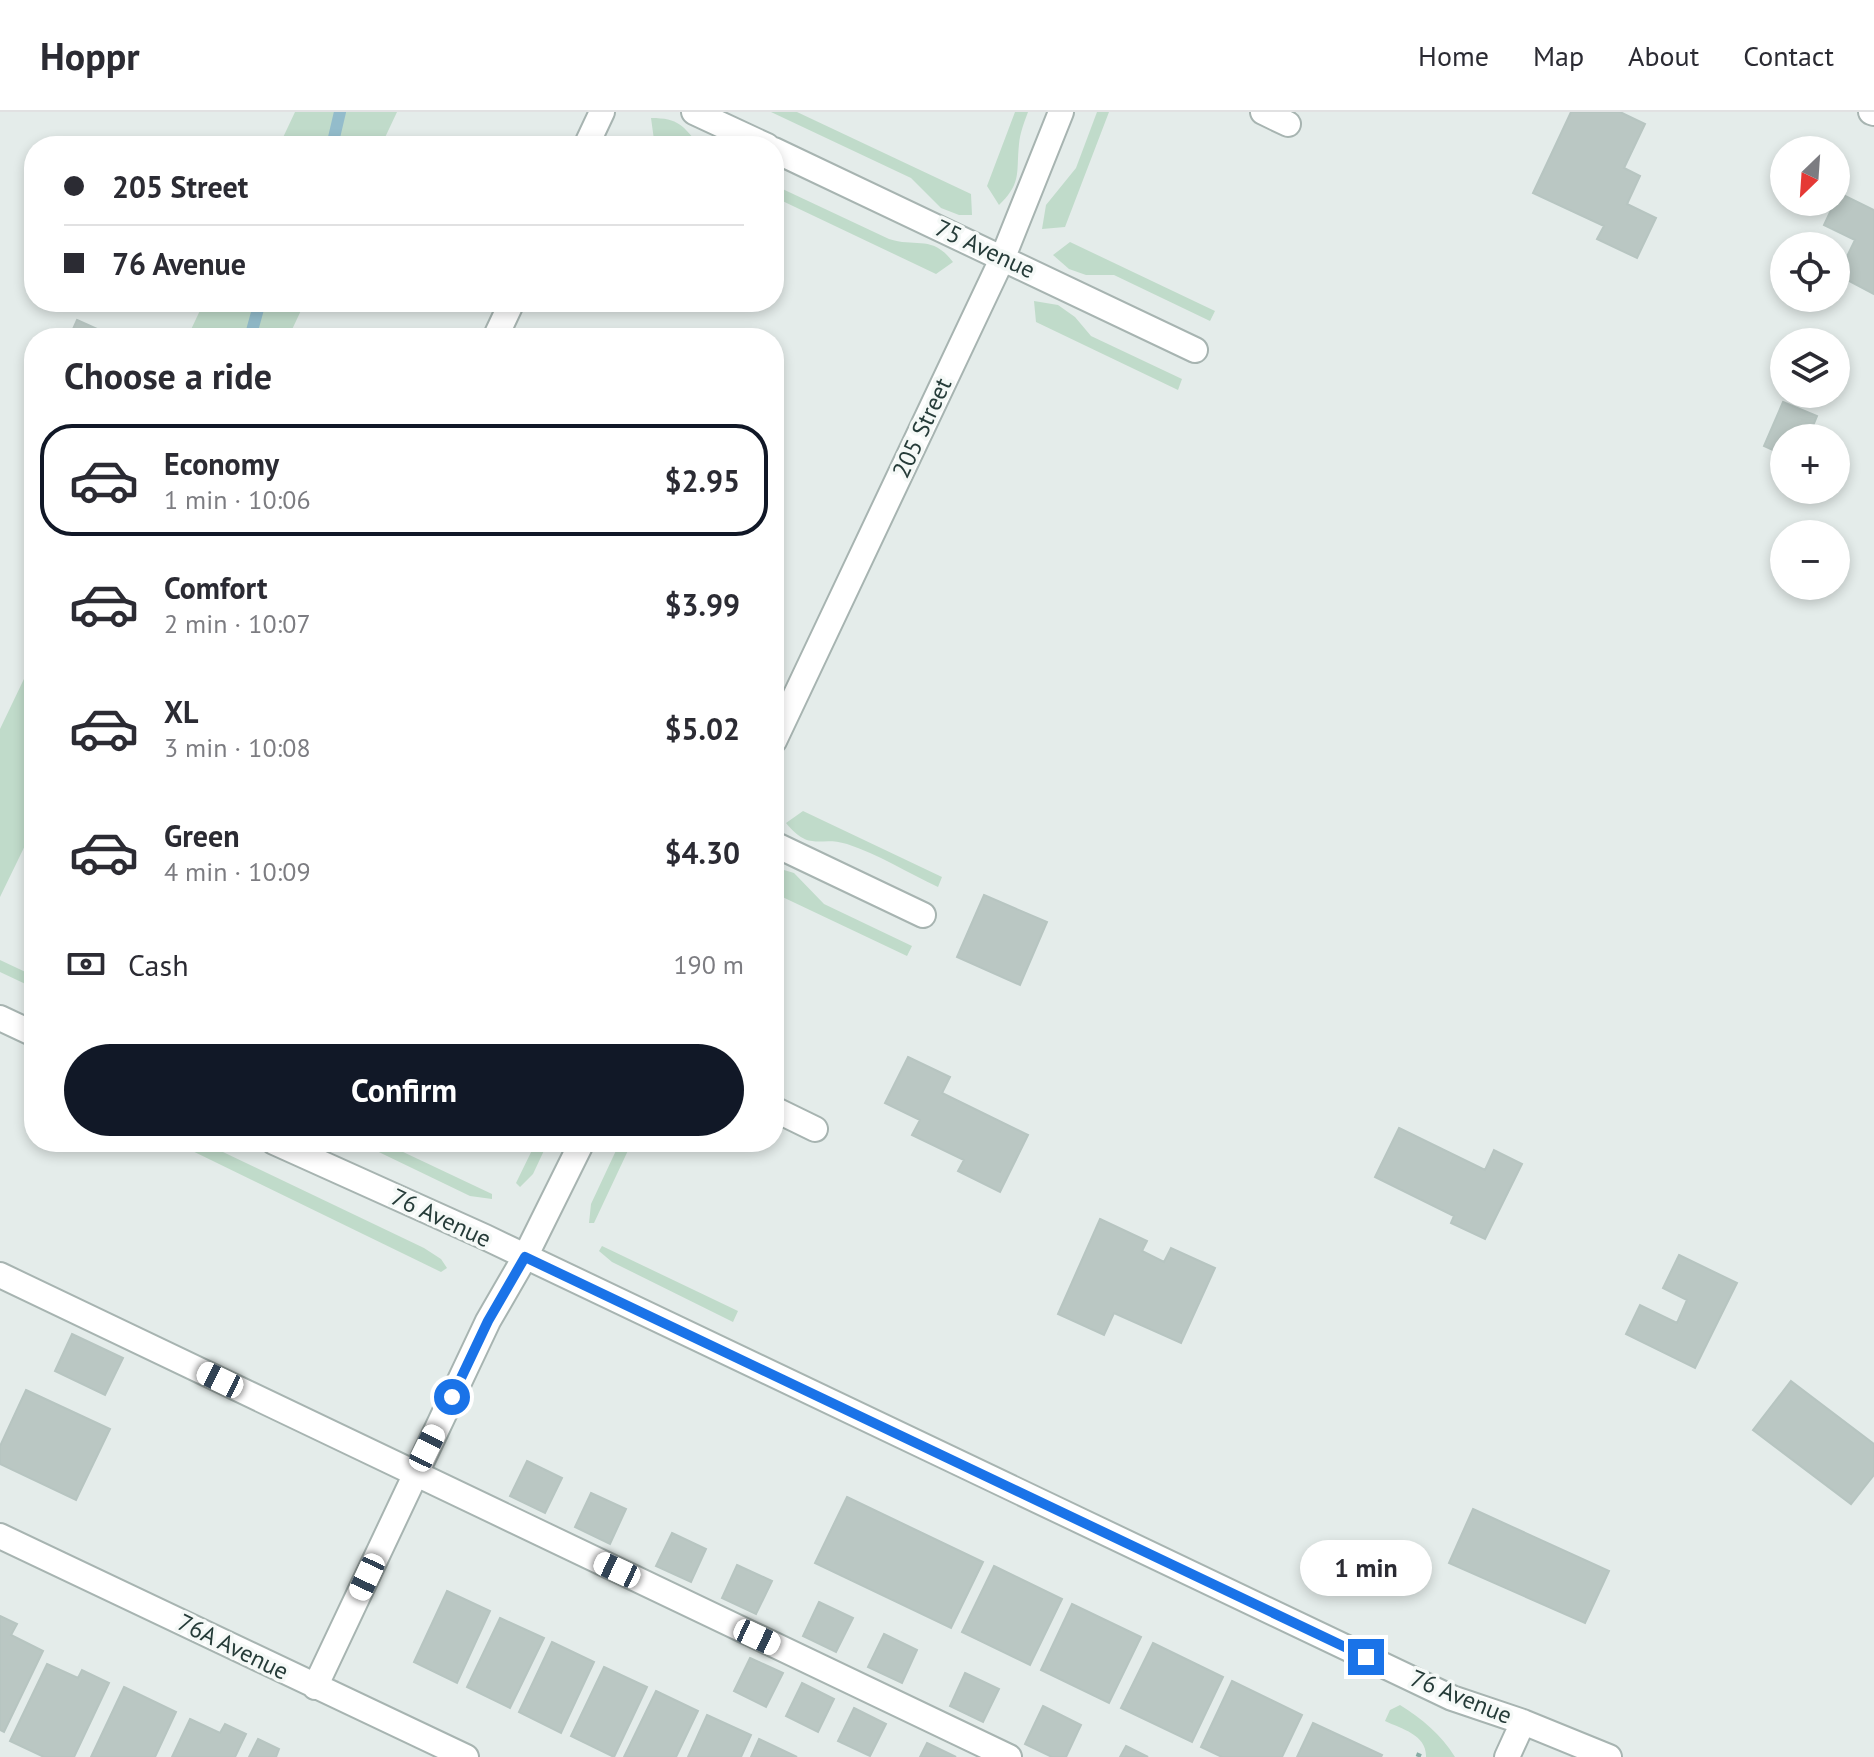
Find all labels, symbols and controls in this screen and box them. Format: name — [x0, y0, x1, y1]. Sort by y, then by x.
text: Hoppr — [40, 31, 140, 80]
text: Home — [1418, 37, 1489, 74]
text: Map — [1533, 37, 1584, 74]
text: About — [1628, 37, 1699, 74]
text: Contact — [1743, 37, 1834, 74]
north arrow — [1770, 136, 1850, 216]
map controls — [1770, 136, 1850, 600]
text: 205 Street — [112, 167, 248, 206]
street label: 75 Avenue — [930, 212, 1040, 285]
button: locate — [1770, 232, 1850, 312]
text: 76 Avenue — [112, 244, 246, 283]
button: layers — [1770, 328, 1850, 408]
text: Choose a ride — [64, 352, 272, 399]
street label: 205 Street — [885, 373, 958, 483]
button: + — [1770, 424, 1850, 504]
icon: car — [68, 444, 140, 516]
text: Economy — [164, 444, 279, 483]
text: $2.95 — [665, 461, 740, 500]
text: 1 min · 10:06 — [164, 483, 311, 516]
button: − — [1770, 520, 1850, 600]
icon: car — [68, 568, 140, 640]
text: Comfort — [164, 568, 267, 607]
text: $3.99 — [665, 585, 740, 624]
text: 2 min · 10:07 — [164, 607, 311, 640]
icon: car — [68, 692, 140, 764]
text: XL — [164, 692, 198, 731]
text: $5.02 — [665, 709, 740, 748]
text: 3 min · 10:08 — [164, 731, 311, 764]
icon: car — [68, 816, 140, 888]
text: Green — [164, 816, 239, 855]
text: $4.30 — [665, 833, 740, 872]
text: 4 min · 10:09 — [164, 855, 311, 888]
icon: cash — [64, 942, 108, 986]
text: Cash — [128, 945, 189, 984]
text: 190 m — [673, 948, 744, 981]
button: Confirm — [64, 1044, 744, 1136]
street label: 76 Avenue — [386, 1181, 496, 1254]
car — [193, 1359, 247, 1401]
route start — [434, 1379, 470, 1415]
car — [406, 1421, 448, 1475]
callout: 1 min — [1300, 1541, 1432, 1597]
car — [590, 1549, 644, 1591]
car — [346, 1550, 388, 1604]
text: 1 min — [1334, 1551, 1398, 1584]
street label: 76A Avenue — [173, 1606, 294, 1687]
car — [730, 1616, 784, 1658]
route end — [1348, 1639, 1384, 1675]
street label: 76 Avenue — [1406, 1662, 1516, 1731]

